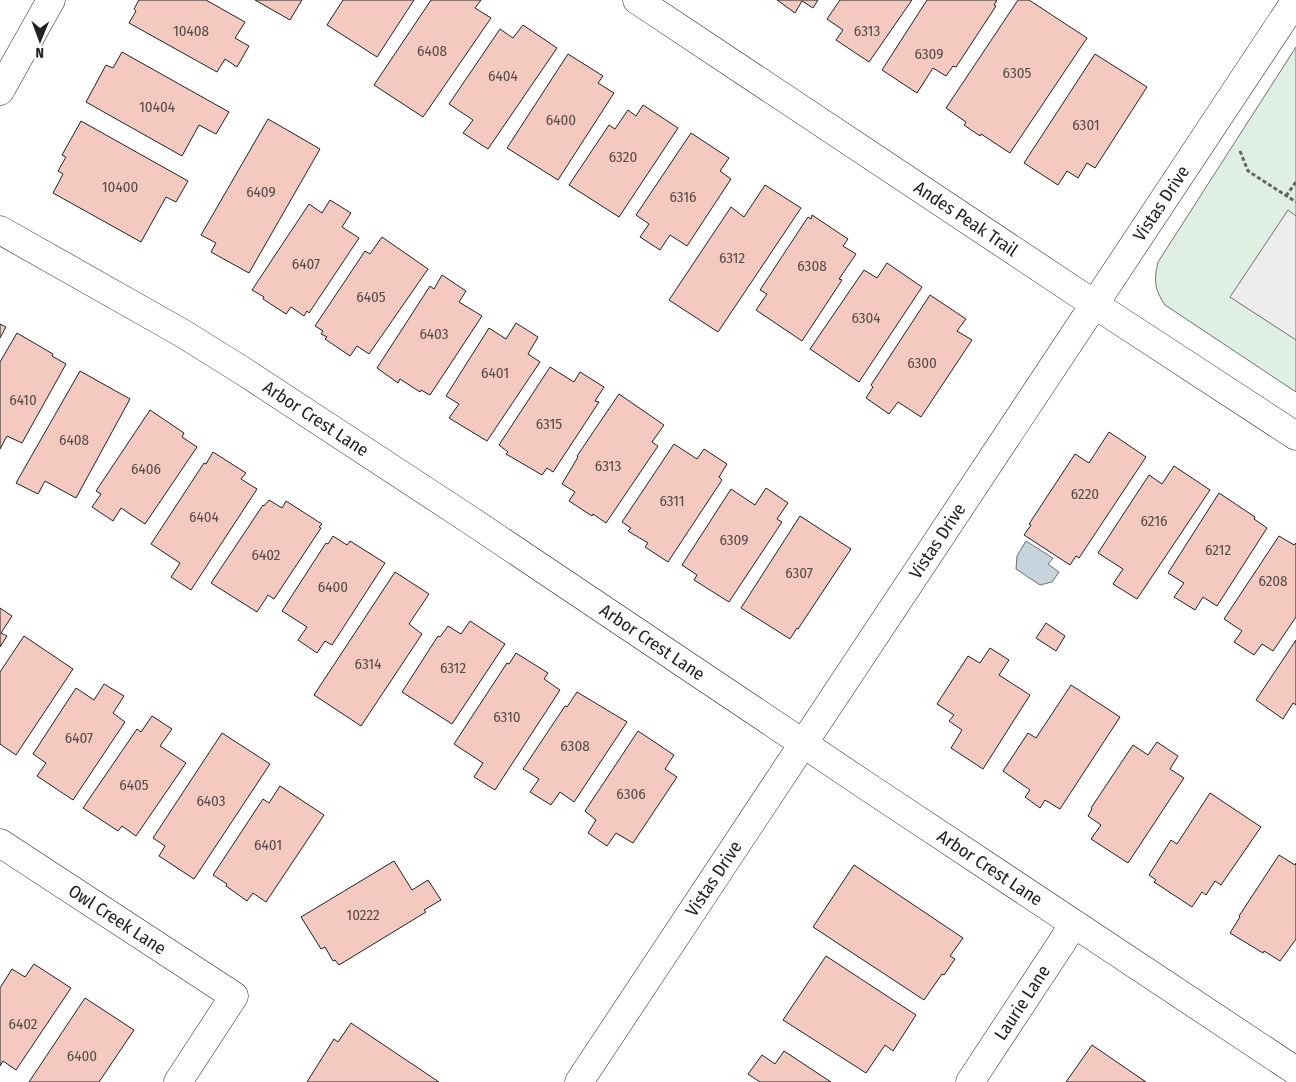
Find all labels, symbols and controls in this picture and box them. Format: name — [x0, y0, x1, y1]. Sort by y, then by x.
north arrow — [15, 15, 65, 65]
house number: 10408 — [173, 22, 209, 40]
house number: 6313 — [854, 22, 880, 40]
house number: 6408 — [417, 42, 447, 60]
text: N — [35, 44, 44, 61]
house number: 6309 — [914, 45, 944, 63]
house number: 6305 — [1003, 64, 1032, 82]
house number: 6404 — [488, 67, 518, 85]
house number: 10404 — [139, 98, 175, 116]
house number: 6400 — [546, 111, 576, 129]
house number: 6301 — [1072, 116, 1100, 134]
house number: 6320 — [609, 148, 637, 166]
street label: Vistas Drive — [1128, 161, 1194, 245]
street label: Andes Peak Trail — [910, 176, 1022, 261]
house number: 10400 — [102, 178, 138, 196]
house number: 6409 — [246, 183, 276, 201]
house number: 6316 — [669, 188, 697, 206]
house number: 6312 — [719, 249, 745, 267]
house number: 6407 — [292, 255, 320, 273]
house number: 6308 — [797, 257, 827, 275]
house number: 6405 — [356, 288, 386, 306]
house number: 6304 — [851, 309, 881, 327]
house number: 6403 — [419, 325, 449, 343]
house number: 6300 — [907, 354, 937, 372]
house number: 6401 — [481, 364, 509, 382]
street label: Arbor Crest Lane — [259, 376, 373, 461]
house number: 6410 — [9, 391, 37, 409]
house number: 6315 — [536, 415, 562, 433]
house number: 6408 — [59, 431, 89, 449]
house number: 6313 — [595, 457, 621, 475]
house number: 6406 — [131, 460, 161, 478]
house number: 6220 — [1071, 485, 1099, 503]
house number: 6311 — [659, 492, 685, 510]
street label: Vistas Drive — [905, 499, 970, 583]
house number: 6404 — [189, 508, 219, 526]
house number: 6216 — [1141, 512, 1167, 530]
house number: 6309 — [719, 531, 749, 549]
house number: 6212 — [1205, 541, 1231, 559]
house number: 6402 — [252, 546, 281, 564]
house number: 6307 — [785, 564, 813, 582]
house number: 6208 — [1258, 572, 1288, 590]
house number: 6400 — [318, 578, 348, 596]
street label: Arbor Crest Lane — [596, 599, 709, 685]
house number: 6314 — [355, 655, 381, 673]
house number: 6312 — [440, 659, 466, 677]
house number: 6310 — [493, 708, 521, 726]
house number: 6407 — [65, 729, 93, 747]
house number: 6308 — [560, 737, 590, 755]
house number: 6405 — [119, 776, 149, 794]
house number: 6306 — [616, 785, 646, 803]
house number: 6403 — [196, 792, 226, 810]
street label: Arbor Crest Lane — [933, 825, 1047, 911]
house number: 6401 — [254, 836, 282, 854]
street label: Vistas Drive — [681, 837, 747, 921]
street label: Owl Creek Lane — [64, 880, 170, 960]
house number: 10222 — [346, 906, 380, 924]
street label: Laurie Lane — [990, 961, 1055, 1044]
house number: 6402 — [9, 1015, 38, 1033]
house number: 6400 — [67, 1047, 97, 1065]

